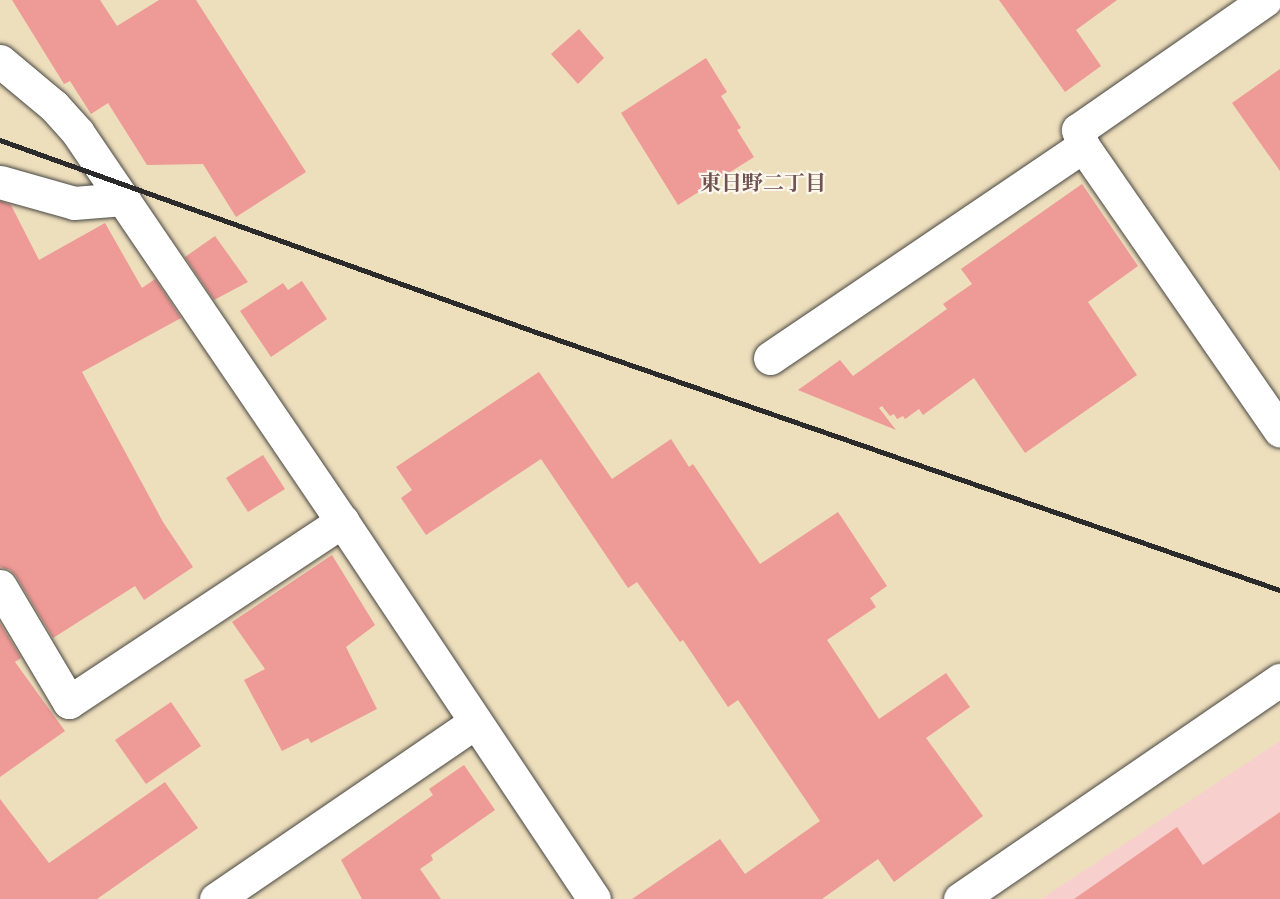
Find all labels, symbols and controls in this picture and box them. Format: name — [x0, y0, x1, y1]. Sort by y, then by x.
district label: 東日野二丁目 — [700, 170, 826, 196]

